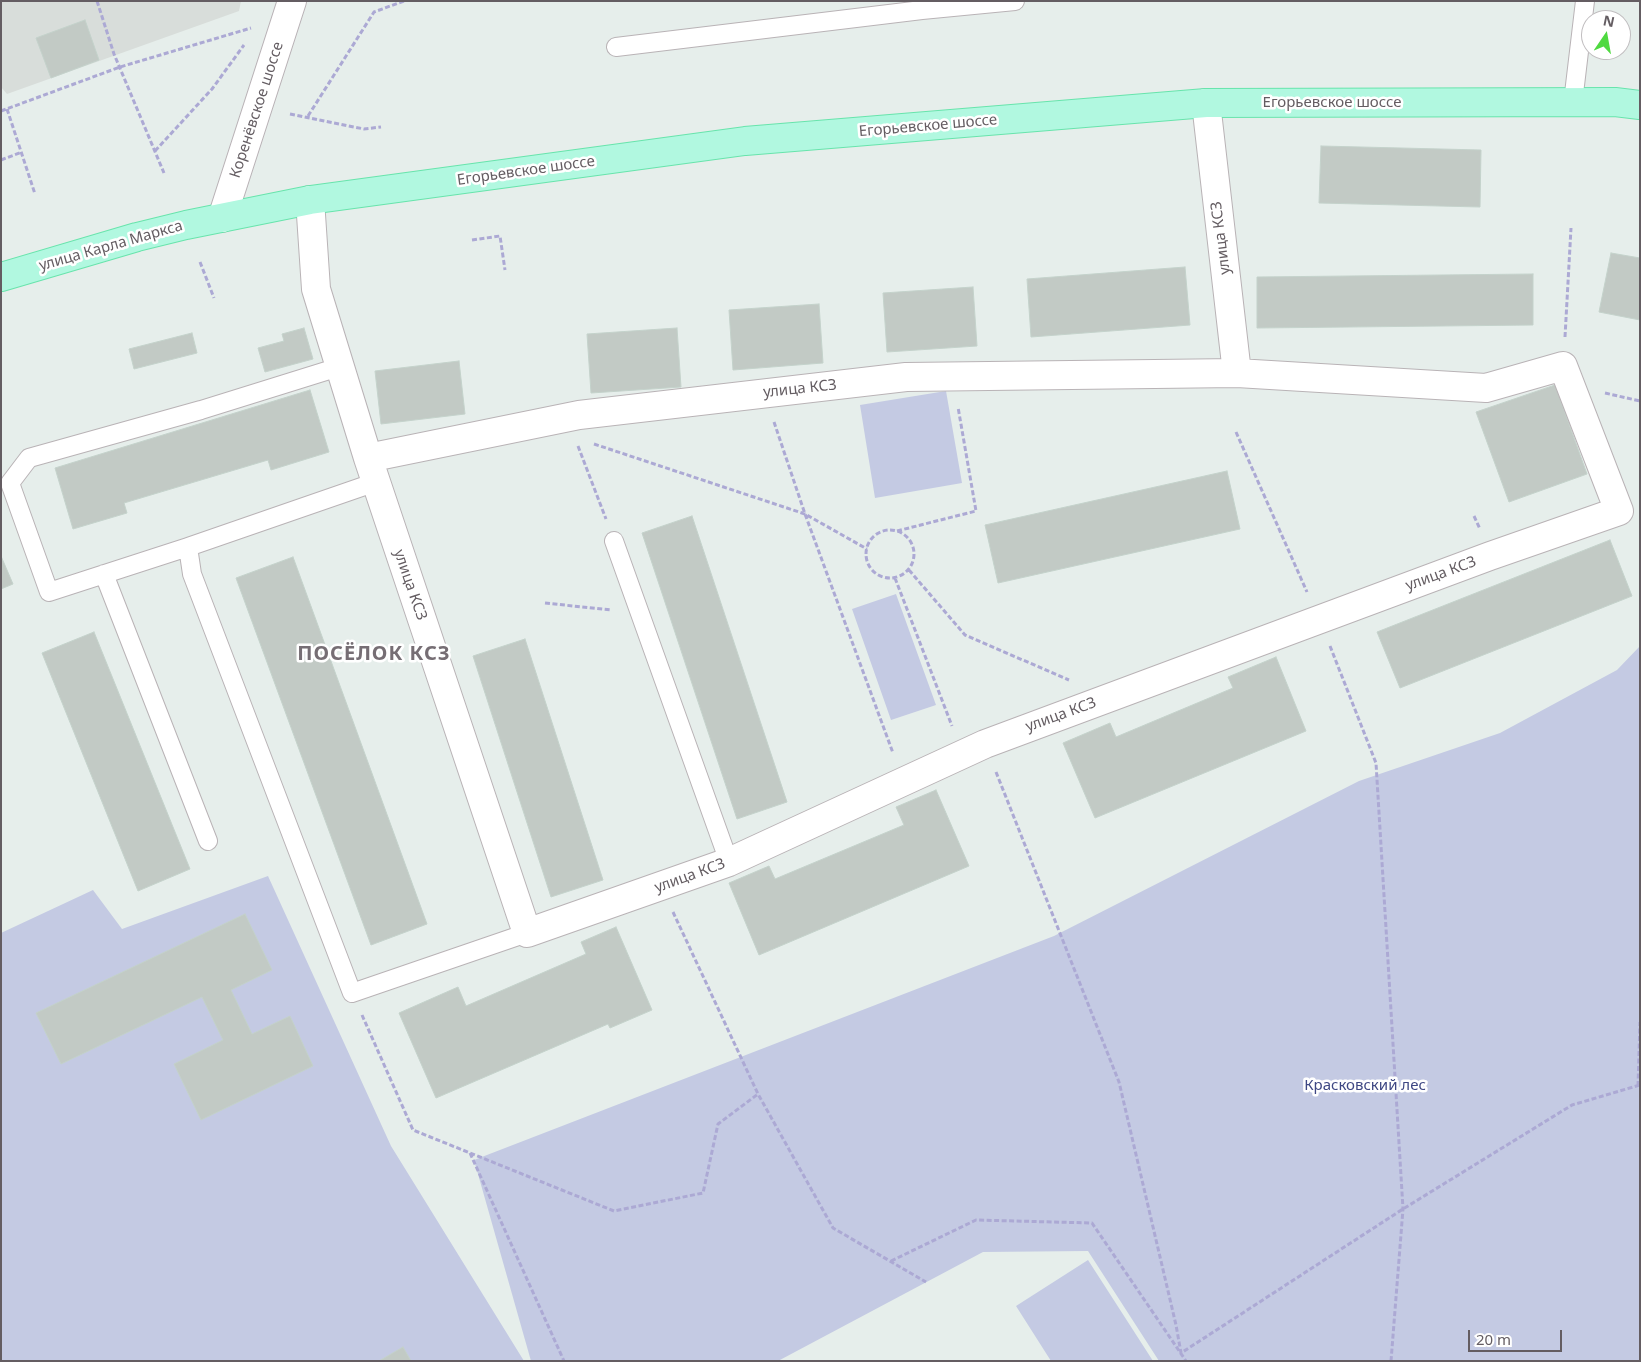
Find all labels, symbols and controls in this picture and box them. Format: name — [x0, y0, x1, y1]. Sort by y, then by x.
north arrow — [1581, 10, 1631, 60]
text: N — [1601, 10, 1617, 31]
street label: Коренёвское шоссе — [226, 39, 288, 181]
street label: Егорьевское шоссе — [1263, 94, 1401, 112]
street label: Егорьевское шоссе — [858, 111, 998, 141]
street label: Егорьевское шоссе — [456, 152, 596, 190]
street label: улица КСЗ — [1208, 200, 1234, 276]
street label: улица Карла Маркса — [37, 217, 185, 275]
street label: улица КСЗ — [762, 376, 838, 402]
street label: улица КСЗ — [389, 547, 431, 623]
street label: улица КСЗ — [1403, 553, 1479, 595]
district label: ПОСЁЛОК КСЗ — [296, 642, 452, 666]
street label: улица КСЗ — [1023, 694, 1099, 736]
street label: улица КСЗ — [652, 855, 728, 897]
park label: Красковский лес — [1304, 1077, 1426, 1095]
scale bar — [1471, 1320, 1565, 1352]
text: 20 m — [1476, 1329, 1511, 1349]

